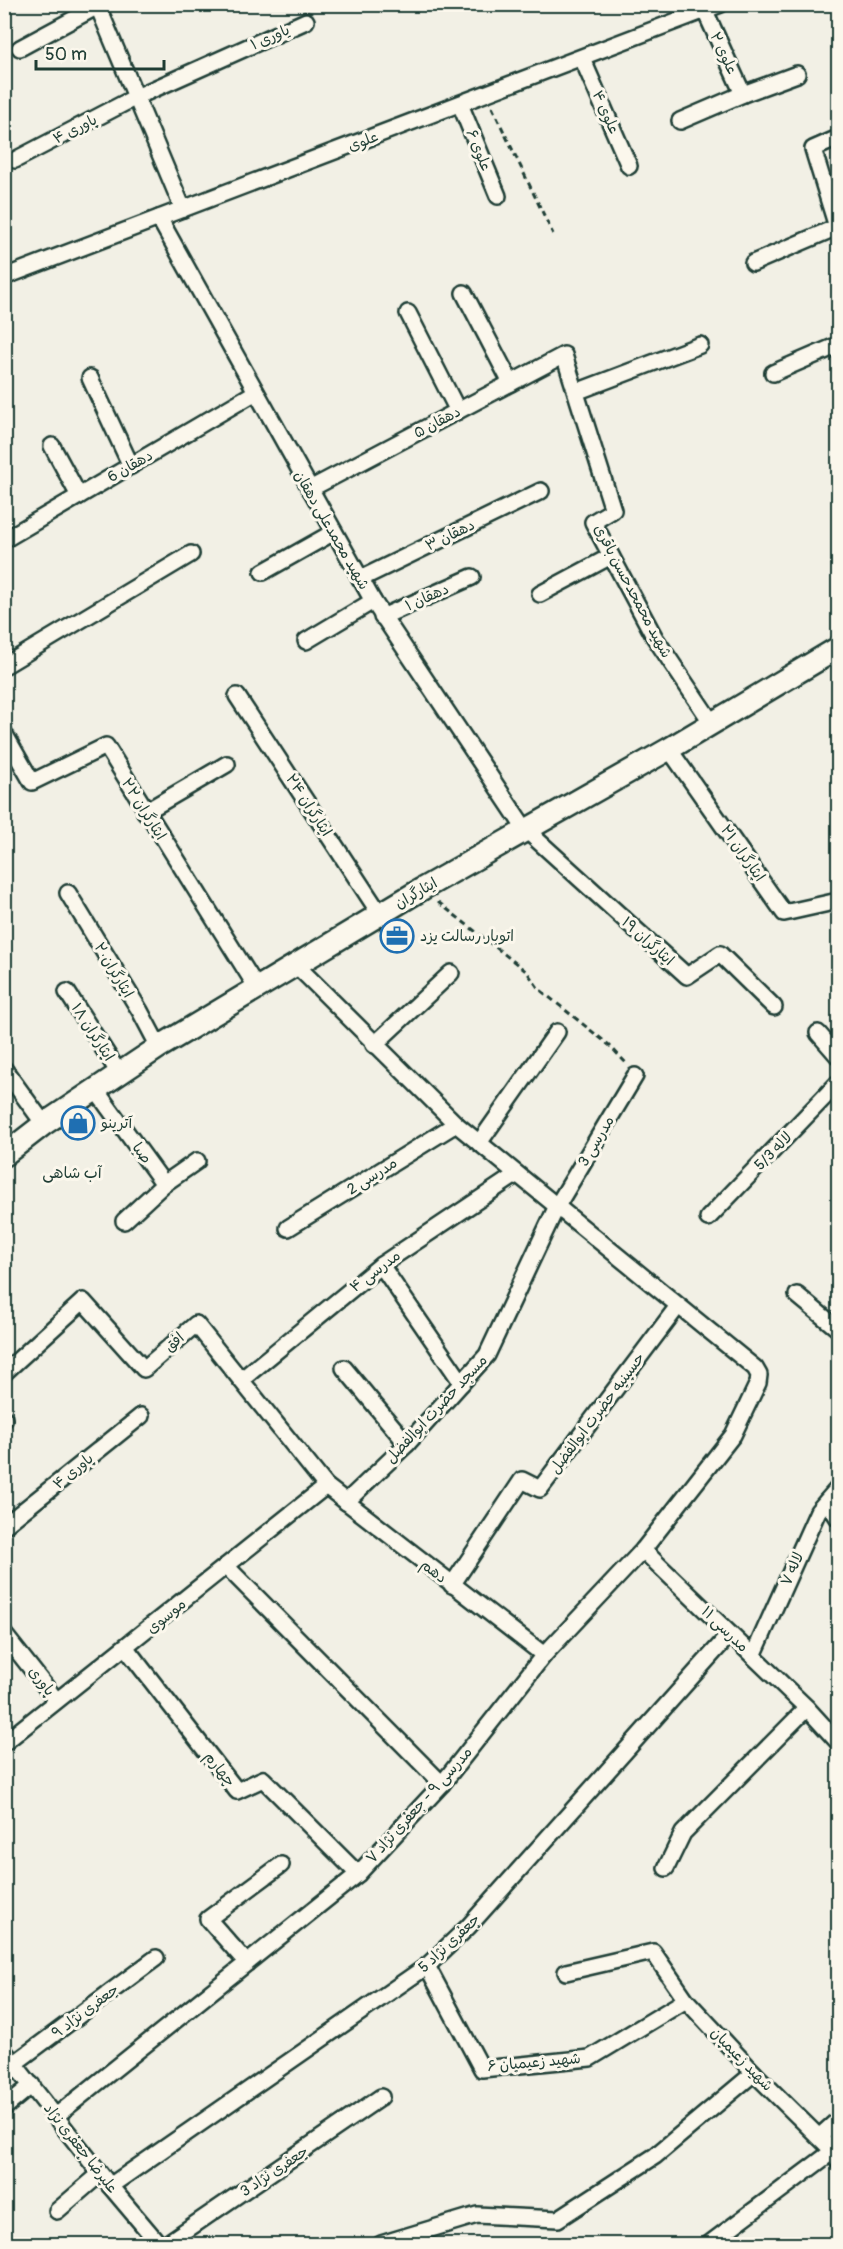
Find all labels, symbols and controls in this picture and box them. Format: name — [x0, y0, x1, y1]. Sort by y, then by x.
street label: یاوری ۱ — [248, 20, 293, 55]
street label: علوی ۲ — [706, 29, 742, 77]
scale bar — [36, 33, 164, 71]
text: 50 m — [45, 43, 87, 66]
street label: علوی ۴ — [588, 88, 623, 137]
street label: یاوری ۴ — [50, 110, 100, 149]
street label: علوی — [345, 127, 381, 156]
street label: علوی ۶ — [462, 127, 495, 174]
street label: دهقان ۵ — [410, 402, 464, 443]
street label: دهقان 6 — [104, 446, 156, 487]
street label: شهید محمدعلی دهقان — [290, 467, 373, 593]
street label: دهقان ۳ — [422, 515, 478, 556]
street label: شهید محمحدحسن باقری — [589, 521, 676, 661]
street label: دهقان ۱ — [402, 579, 452, 615]
street label: ایثارگران ۲۴ — [281, 770, 336, 840]
street label: ایثارگران ۲۲ — [117, 775, 170, 844]
street label: ایثارگران ۲۱ — [716, 821, 769, 885]
street label: ایثارگران — [392, 874, 441, 913]
street label: ایثارگران ۱‍۹ — [617, 913, 678, 970]
office icon: اتوبار رسالت یزد — [379, 918, 415, 954]
place label: اتوبار رسالت یزد — [420, 927, 514, 946]
street label: ۲۰ایثارگران — [90, 939, 137, 1001]
street label: ایثارگران ۱۸ — [67, 1000, 118, 1065]
shop icon: آترینو — [60, 1105, 96, 1141]
street label: مدرسی 3 — [574, 1112, 619, 1170]
place label: آترینو — [100, 1114, 133, 1133]
street label: لاله 5/3 — [750, 1128, 796, 1175]
street label: صبا — [128, 1139, 156, 1168]
street label: مدرسی 2 — [344, 1154, 401, 1199]
district label: آب شاهی — [42, 1163, 103, 1183]
street label: مدرسی ۴ — [346, 1246, 404, 1297]
street label: افق — [160, 1329, 188, 1356]
street label: حسینیه حضرت ابوالفضل — [546, 1349, 649, 1478]
street label: مسجد حضرت ابوالفضل — [381, 1351, 492, 1468]
street label: یاوری ۴ — [49, 1449, 98, 1494]
street label: لاله ۷ — [777, 1549, 808, 1589]
street label: دهم — [415, 1555, 451, 1589]
street label: موسوی — [143, 1595, 190, 1638]
street label: مدرسی ۱۱ — [697, 1602, 752, 1656]
street label: یاوری — [24, 1663, 59, 1700]
street label: مدرسی ۹ - جعفری نژاد ۷ — [362, 1743, 477, 1867]
street label: چهارم — [199, 1748, 239, 1791]
street label: جعفری نژاد 5 — [414, 1910, 484, 1977]
street label: جعفری نژاد ۹ — [48, 1980, 123, 2043]
street label: شهید زعیمیان — [706, 2023, 777, 2095]
street label: شهید زعیمیان ۶ — [486, 2049, 582, 2076]
street label: علیرضا جعفری نژاد — [39, 2099, 122, 2197]
street label: جعفری نژاد 3 — [237, 2142, 312, 2201]

